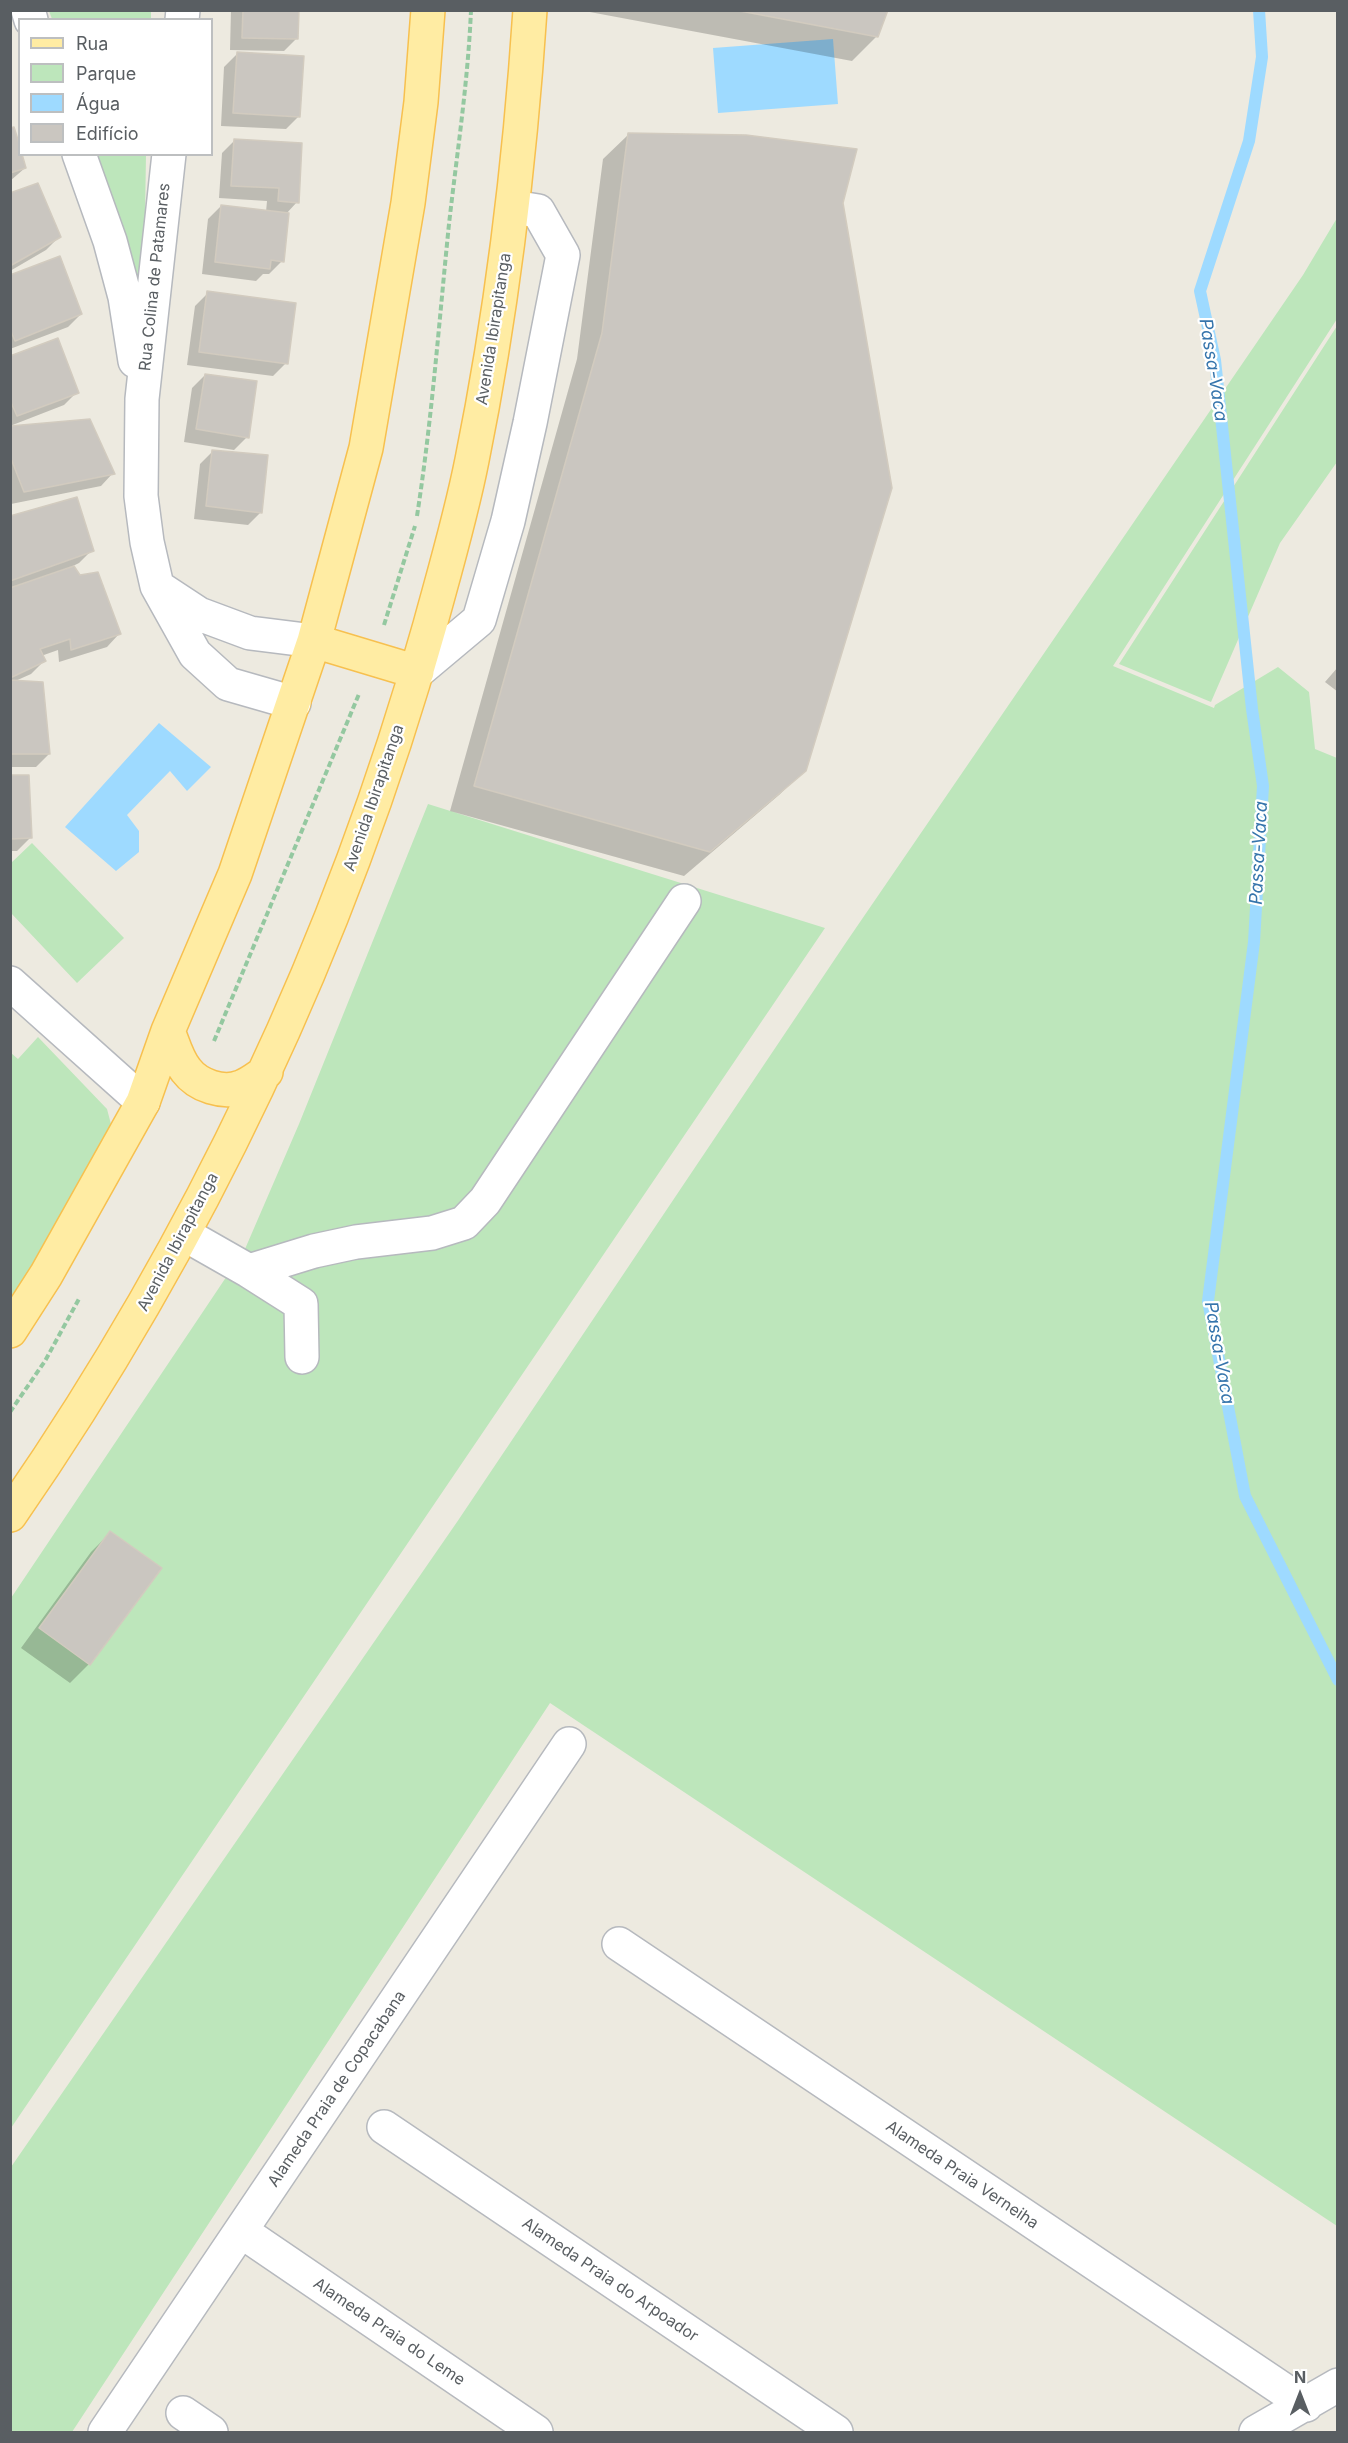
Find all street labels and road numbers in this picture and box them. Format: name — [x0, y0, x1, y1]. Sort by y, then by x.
street label: Rua Colina de Patamares — [136, 182, 174, 372]
street label: Avenida Ibirapitanga — [472, 252, 516, 406]
street label: Avenida Ibirapitanga — [340, 722, 408, 874]
street label: Avenida Ibirapitanga — [133, 1170, 223, 1314]
street label: Alameda Praia de Copacabana — [264, 1987, 410, 2191]
street label: Alameda Praia Verneiha — [882, 2117, 1042, 2233]
street label: Alameda Praia do Arpoador — [518, 2214, 702, 2346]
street label: Alameda Praia do Leme — [310, 2274, 468, 2390]

